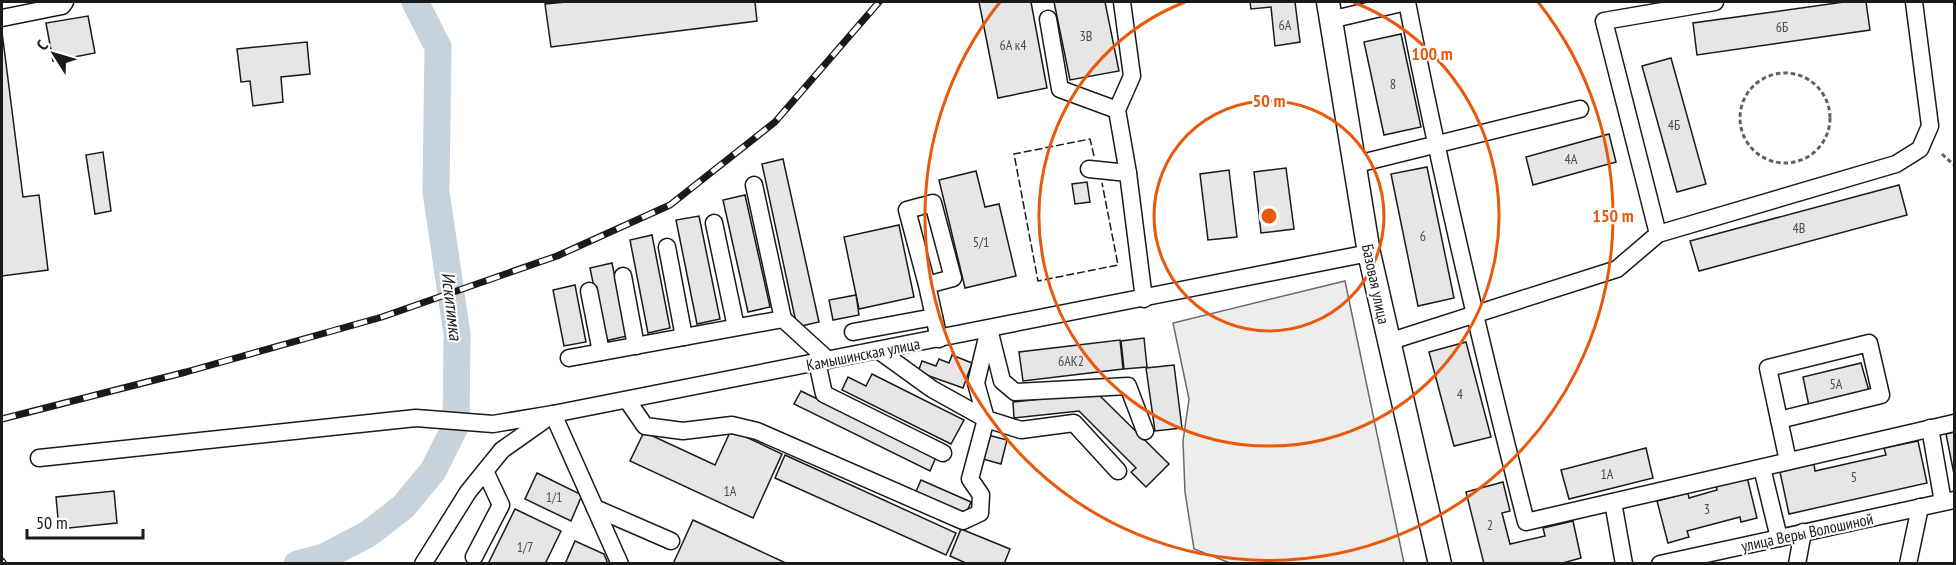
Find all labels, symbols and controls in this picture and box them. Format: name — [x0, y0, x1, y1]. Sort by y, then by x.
house number: 6А — [1279, 16, 1292, 34]
house number: 6Б — [1776, 18, 1788, 36]
north arrow — [24, 24, 84, 84]
house number: 3В — [1080, 27, 1092, 45]
text: С — [32, 35, 53, 54]
house number: 6А к4 — [999, 36, 1027, 54]
text: 100 m — [1411, 42, 1453, 65]
house number: 8 — [1390, 75, 1396, 93]
text: 50 m — [1253, 89, 1285, 112]
house number: 4Б — [1668, 116, 1680, 134]
house number: 4А — [1565, 150, 1578, 168]
text: 150 m — [1592, 204, 1634, 227]
centre of rings — [1259, 206, 1279, 226]
house number: 4В — [1793, 219, 1805, 237]
house number: 6 — [1420, 227, 1426, 245]
house number: 5/1 — [973, 233, 989, 251]
street label: Базовая улица — [1358, 242, 1394, 326]
water label: Искитимка — [436, 271, 468, 342]
street label: Камышинская улица — [804, 333, 922, 375]
house number: 6АК2 — [1058, 352, 1084, 370]
house number: 5А — [1830, 375, 1843, 393]
house number: 4 — [1457, 385, 1464, 403]
house number: 1А — [1601, 465, 1614, 483]
house number: 5 — [1851, 468, 1857, 486]
house number: 1А — [724, 482, 737, 500]
house number: 1/1 — [546, 488, 562, 506]
house number: 3 — [1704, 500, 1710, 518]
scale bar — [27, 502, 142, 540]
street label: улица Веры Волошиной — [1739, 508, 1875, 556]
text: 50 m — [36, 511, 68, 534]
house number: 2 — [1487, 516, 1493, 534]
house number: 1/7 — [517, 538, 533, 556]

